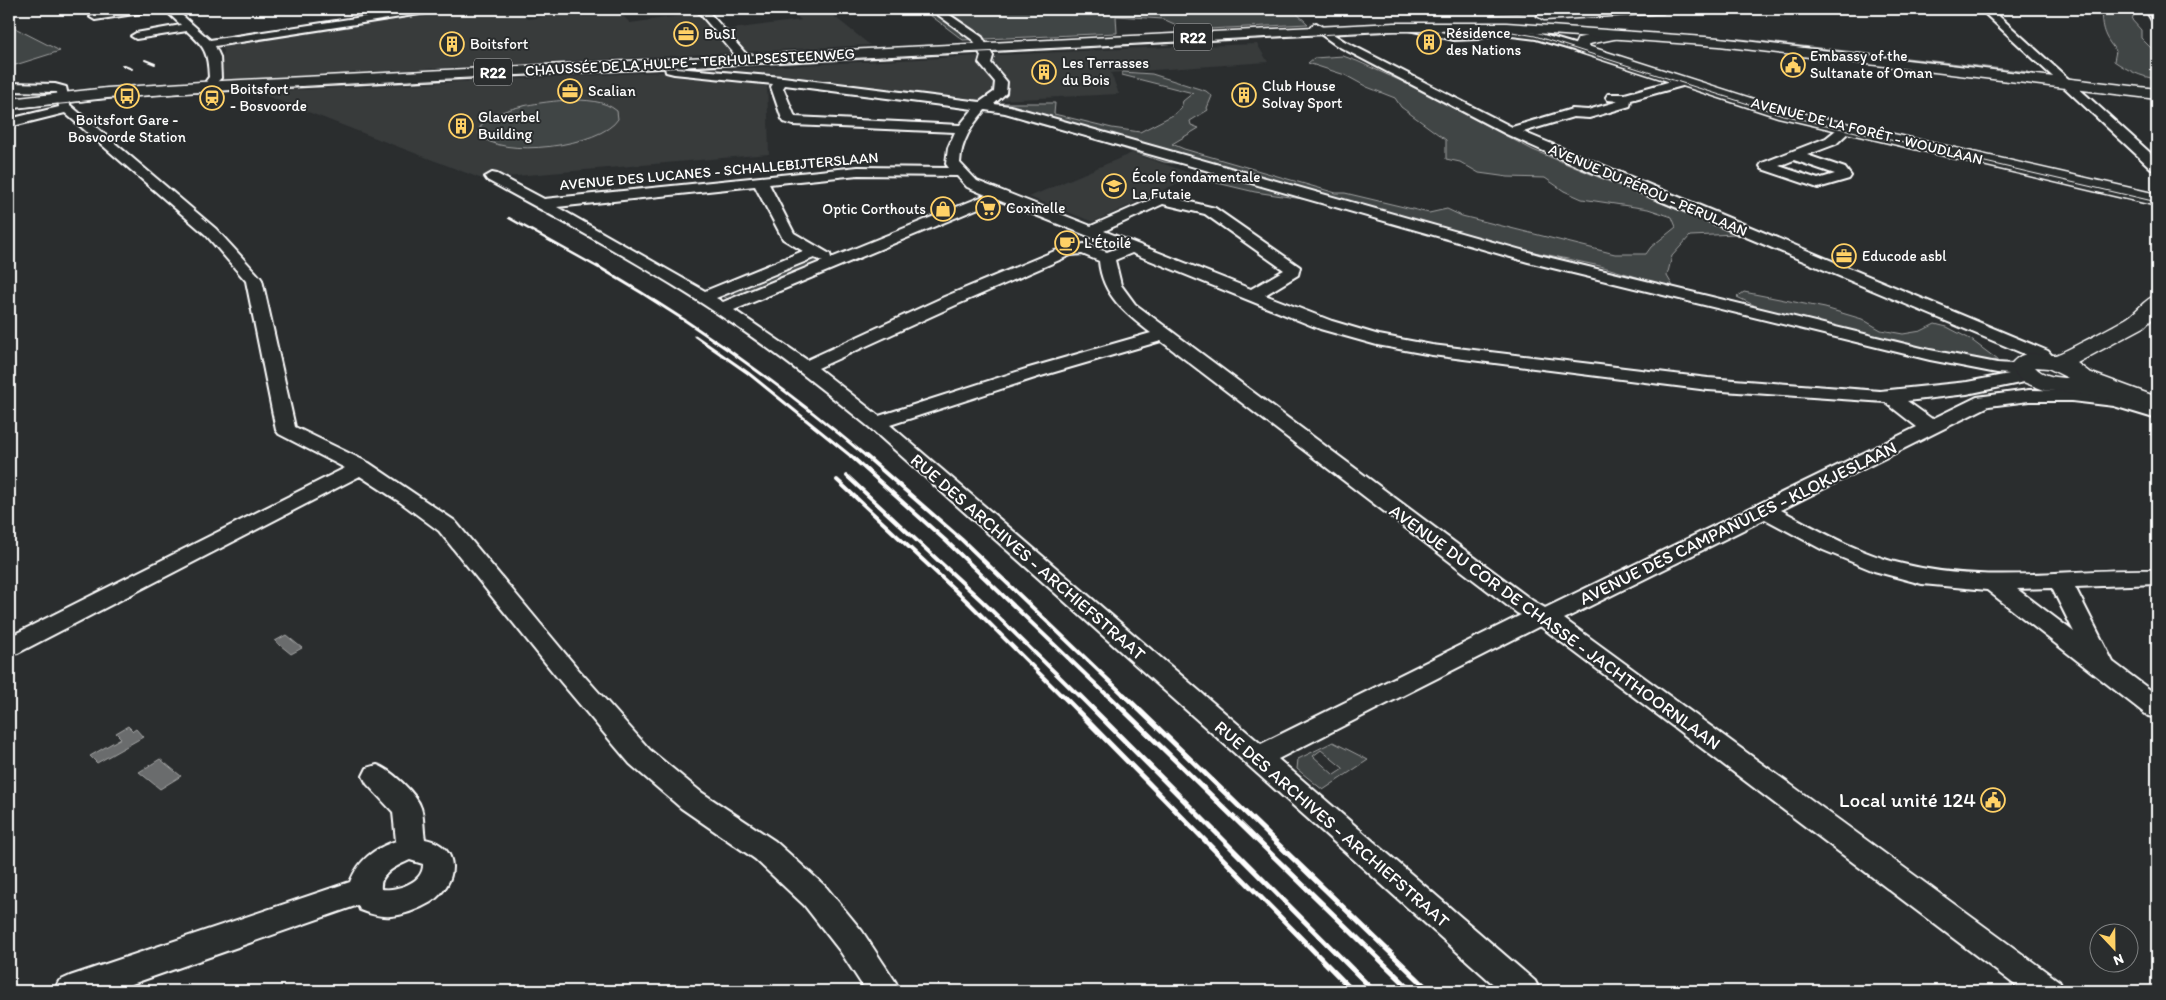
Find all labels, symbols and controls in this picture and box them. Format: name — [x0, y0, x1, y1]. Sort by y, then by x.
office icon: BuSI — [673, 21, 699, 47]
road number: R22 — [1174, 24, 1212, 51]
place label: Résidence des Nations — [1446, 24, 1522, 59]
place label: BuSI — [704, 25, 736, 43]
building icon: Résidence des Nations — [1416, 29, 1442, 55]
building icon: Boitsfort — [439, 31, 465, 57]
place label: Boitsfort — [470, 35, 529, 53]
street label: CHAUSSÉE DE LA HULPE - TERHULPSESTEENWEG — [525, 44, 855, 80]
place label: Embassy of the Sultanate of Oman — [1810, 47, 1933, 82]
public building icon: Embassy of the Sultanate of Oman — [1780, 52, 1806, 78]
place label: Les Terrasses du Bois — [1062, 54, 1149, 89]
road number: R22 — [474, 58, 512, 86]
building icon: Les Terrasses du Bois — [1031, 59, 1057, 85]
place label: Club House Solvay Sport — [1262, 77, 1343, 112]
office icon: Scalian — [557, 78, 583, 104]
place label: Boitsfort - Bosvoorde — [230, 80, 307, 115]
place label: Scalian — [588, 82, 636, 100]
building icon: Club House Solvay Sport — [1231, 82, 1257, 108]
bus stop icon: Boitsfort Gare - Bosvoorde Station — [114, 83, 140, 109]
station icon: Boitsfort - Bosvoorde — [199, 85, 225, 111]
street label: AVENUE DE LA FORÊT - WOUDLAAN — [1749, 93, 1985, 169]
place label: Glaverbel Building — [478, 108, 540, 143]
place label: Boitsfort Gare - Bosvoorde Station — [68, 111, 186, 146]
building icon: Glaverbel Building — [448, 113, 474, 139]
street label: AVENUE DU PÉROU - PERULAAN — [1546, 140, 1750, 240]
street label: AVENUE DES LUCANES - SCHALLEBIJTERSLAAN — [559, 148, 879, 194]
place label: École fondamentale La Futaie — [1132, 168, 1260, 203]
school or university icon: École fondamentale La Futaie — [1101, 173, 1127, 199]
supermarket icon: Coxinelle — [975, 195, 1001, 221]
shop icon: Optic Corthouts — [930, 196, 956, 222]
place label: Coxinelle — [1006, 199, 1065, 217]
place label: Optic Corthouts — [822, 200, 926, 218]
cafe icon: L'Étoilé — [1054, 230, 1080, 256]
place label: L'Étoilé — [1084, 234, 1131, 252]
office icon: Educode asbl — [1831, 243, 1857, 269]
place label: Educode asbl — [1862, 247, 1947, 265]
street label: AVENUE DES CAMPANULES - KLOKJESLAAN — [1576, 436, 1900, 610]
street label: RUE DES ARCHIVES - ARCHIEFSTRAAT — [906, 449, 1150, 665]
street label: AVENUE DU COR DE CHASSE - JACHTHOORNLAAN — [1385, 499, 1725, 755]
street label: RUE DES ARCHIVES - ARCHIEFSTRAAT — [1210, 716, 1454, 932]
place label: Local unité 124 — [1839, 787, 1976, 812]
public building icon: Local unité 124 — [1980, 787, 2006, 813]
north arrow — [2088, 922, 2138, 972]
text: N — [2111, 950, 2126, 969]

